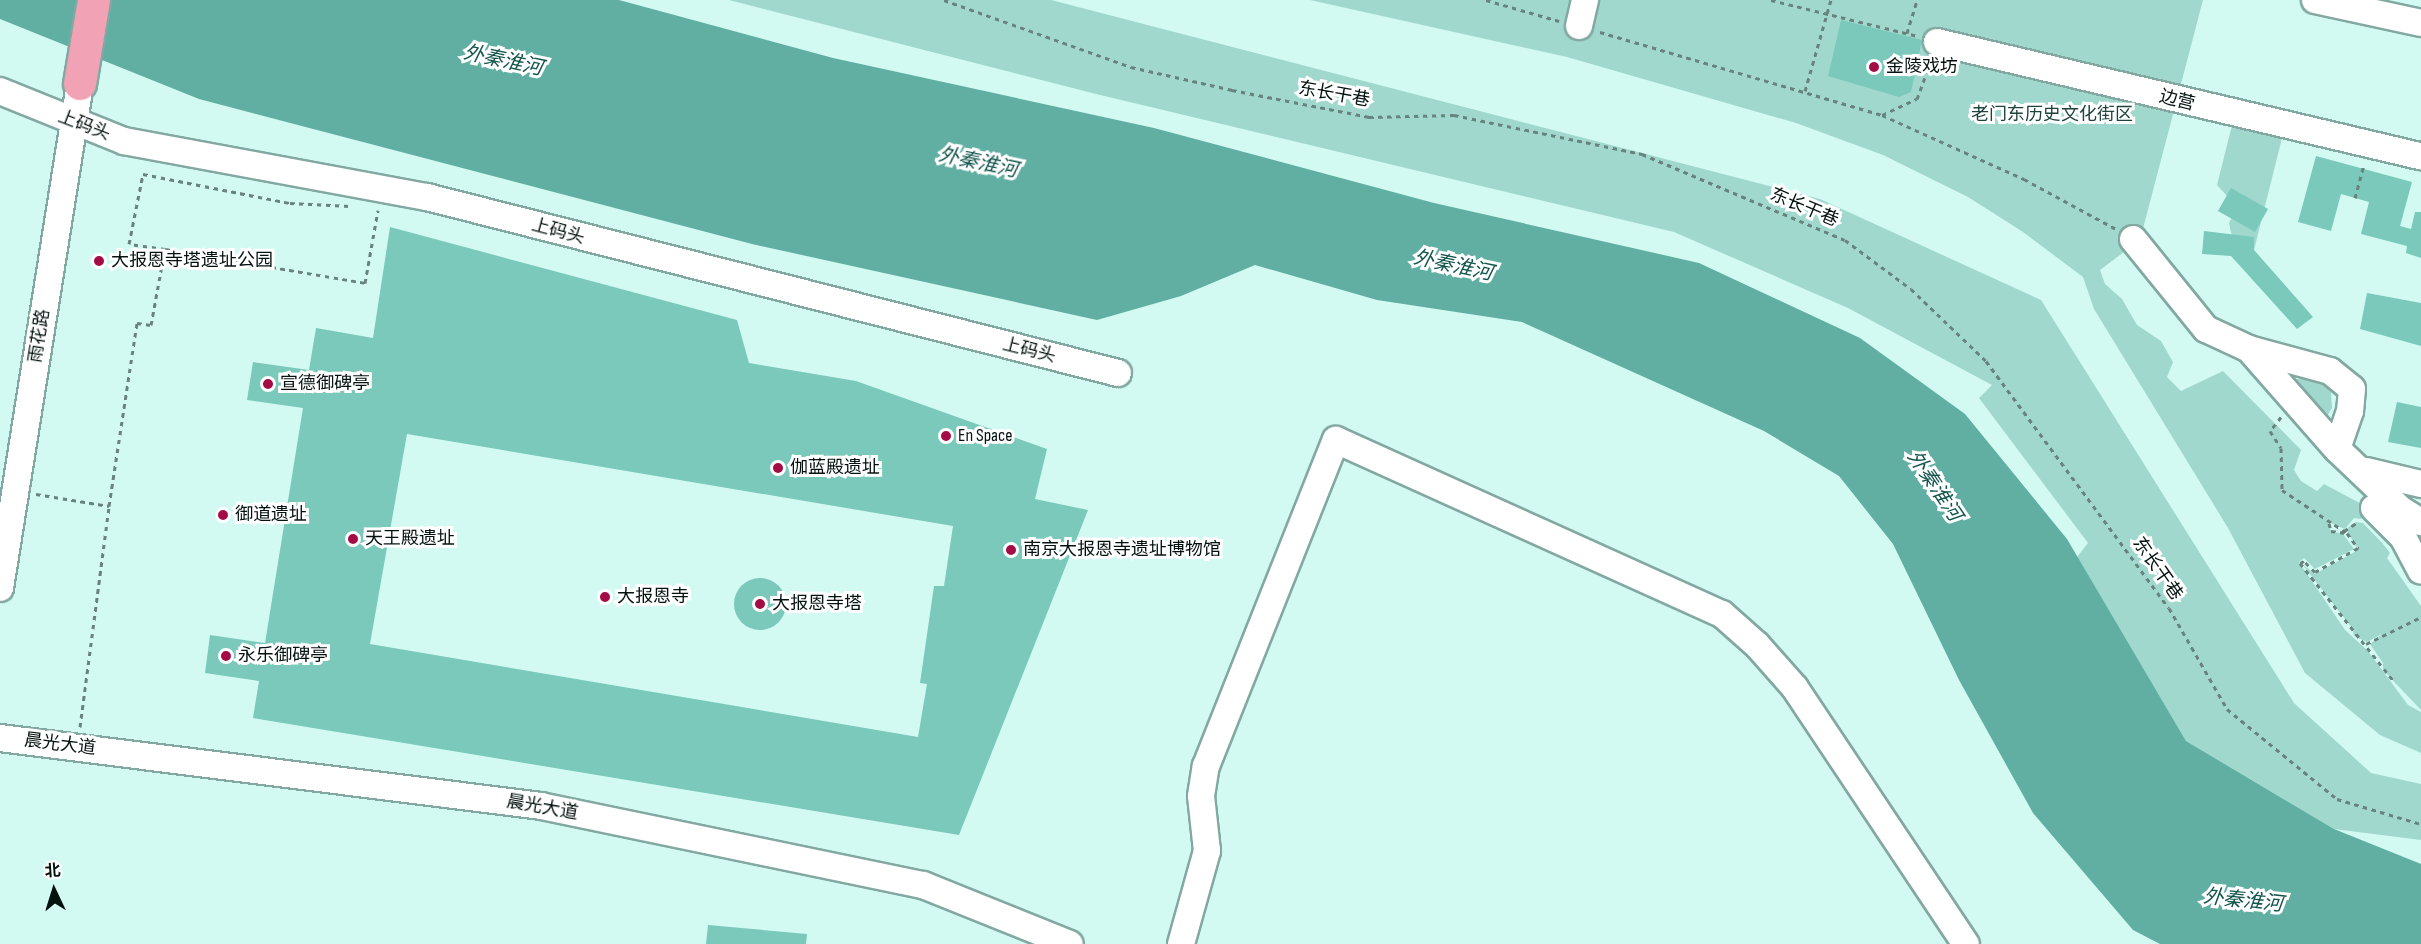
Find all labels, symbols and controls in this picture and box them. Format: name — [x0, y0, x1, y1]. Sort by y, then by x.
water label: 外秦淮河 — [461, 41, 545, 81]
place label: 金陵戏坊 — [1886, 56, 1958, 78]
marker: 金陵戏坊 — [1867, 60, 1881, 74]
street label: 东长干巷 — [1297, 78, 1371, 112]
street label: 边营 — [2157, 86, 2197, 116]
park label: 老门东历史文化街区 — [1971, 104, 2133, 126]
street label: 上码头 — [55, 106, 113, 146]
water label: 外秦淮河 — [936, 143, 1020, 183]
street label: 东长干巷 — [1767, 184, 1841, 232]
street label: 上码头 — [529, 215, 587, 249]
water label: 外秦淮河 — [1411, 246, 1495, 286]
place label: 大报恩寺塔遗址公园 — [111, 250, 273, 272]
marker: 大报恩寺塔遗址公园 — [92, 254, 106, 268]
street label: 雨花路 — [25, 308, 55, 364]
street label: 上码头 — [1000, 334, 1058, 368]
place label: 宣德御碑亭 — [280, 373, 370, 395]
marker: 宣德御碑亭 — [261, 377, 275, 391]
place label: En Space — [958, 425, 1012, 447]
marker: En Space — [939, 429, 953, 443]
water label: 外秦淮河 — [1902, 446, 1966, 526]
place label: 伽蓝殿遗址 — [790, 457, 880, 479]
marker: 伽蓝殿遗址 — [771, 461, 785, 475]
place label: 御道遗址 — [235, 504, 307, 526]
marker: 御道遗址 — [216, 508, 230, 522]
place label: 天王殿遗址 — [365, 528, 455, 550]
marker: 天王殿遗址 — [346, 532, 360, 546]
street label: 东长干巷 — [2128, 533, 2186, 605]
place label: 南京大报恩寺遗址博物馆 — [1023, 539, 1221, 561]
marker: 南京大报恩寺遗址博物馆 — [1004, 543, 1018, 557]
place label: 大报恩寺 — [617, 586, 689, 608]
marker: 大报恩寺 — [598, 590, 612, 604]
place label: 大报恩寺塔 — [772, 593, 862, 615]
marker: 大报恩寺塔 — [753, 597, 767, 611]
place label: 永乐御碑亭 — [238, 645, 328, 667]
marker: 永乐御碑亭 — [219, 649, 233, 663]
street label: 晨光大道 — [23, 730, 97, 760]
street label: 晨光大道 — [505, 791, 579, 825]
north arrow — [24, 860, 84, 920]
text: 北 — [44, 862, 61, 882]
water label: 外秦淮河 — [2202, 885, 2284, 917]

